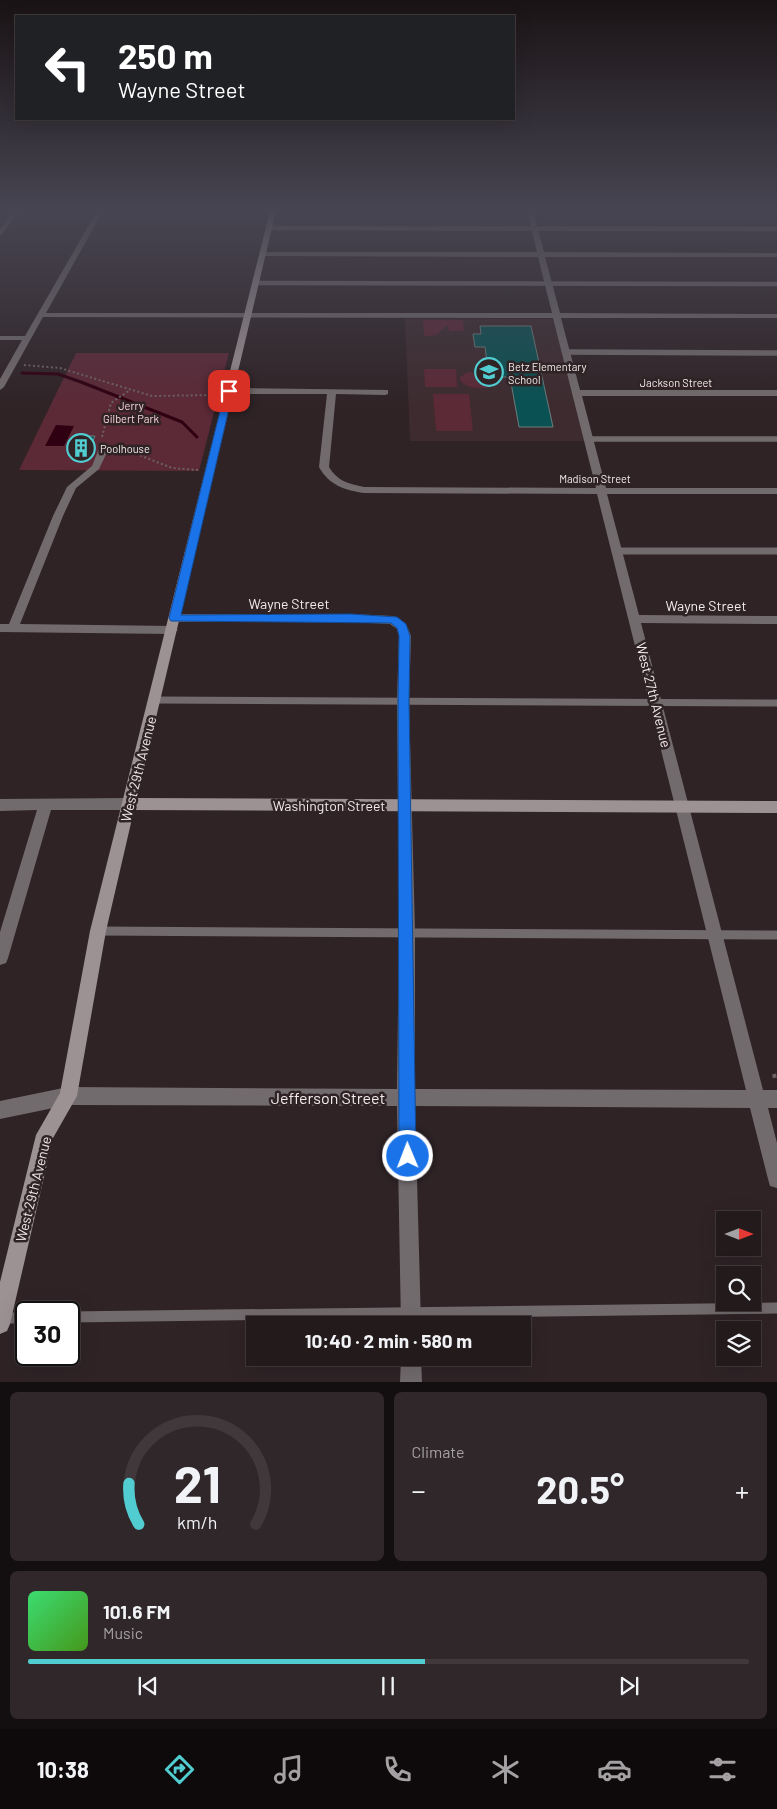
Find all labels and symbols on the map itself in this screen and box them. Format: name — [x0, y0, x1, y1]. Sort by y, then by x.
school or university icon: Betz Elementary School — [474, 357, 504, 387]
place label: Betz Elementary School — [508, 360, 587, 386]
pin — [208, 370, 250, 412]
street label: Jackson Street — [640, 376, 712, 389]
park label: Jerry Gilbert Park — [103, 399, 159, 425]
building icon: Poolhouse — [66, 433, 96, 463]
place label: Poolhouse — [100, 442, 150, 455]
street label: Madison Street — [559, 472, 631, 485]
street label: Wayne Street — [248, 595, 330, 612]
street label: Wayne Street — [665, 597, 747, 614]
street label: West 27th Avenue — [633, 641, 675, 749]
street label: West 29th Avenue — [117, 714, 159, 824]
street label: Washington Street — [273, 797, 385, 814]
street label: Jefferson Street — [271, 1088, 385, 1107]
position arrow — [381, 1129, 433, 1181]
street label: West 29th Avenue — [12, 1134, 54, 1244]
north arrow — [716, 1211, 761, 1256]
speed limit sign: 30 — [15, 1301, 80, 1366]

